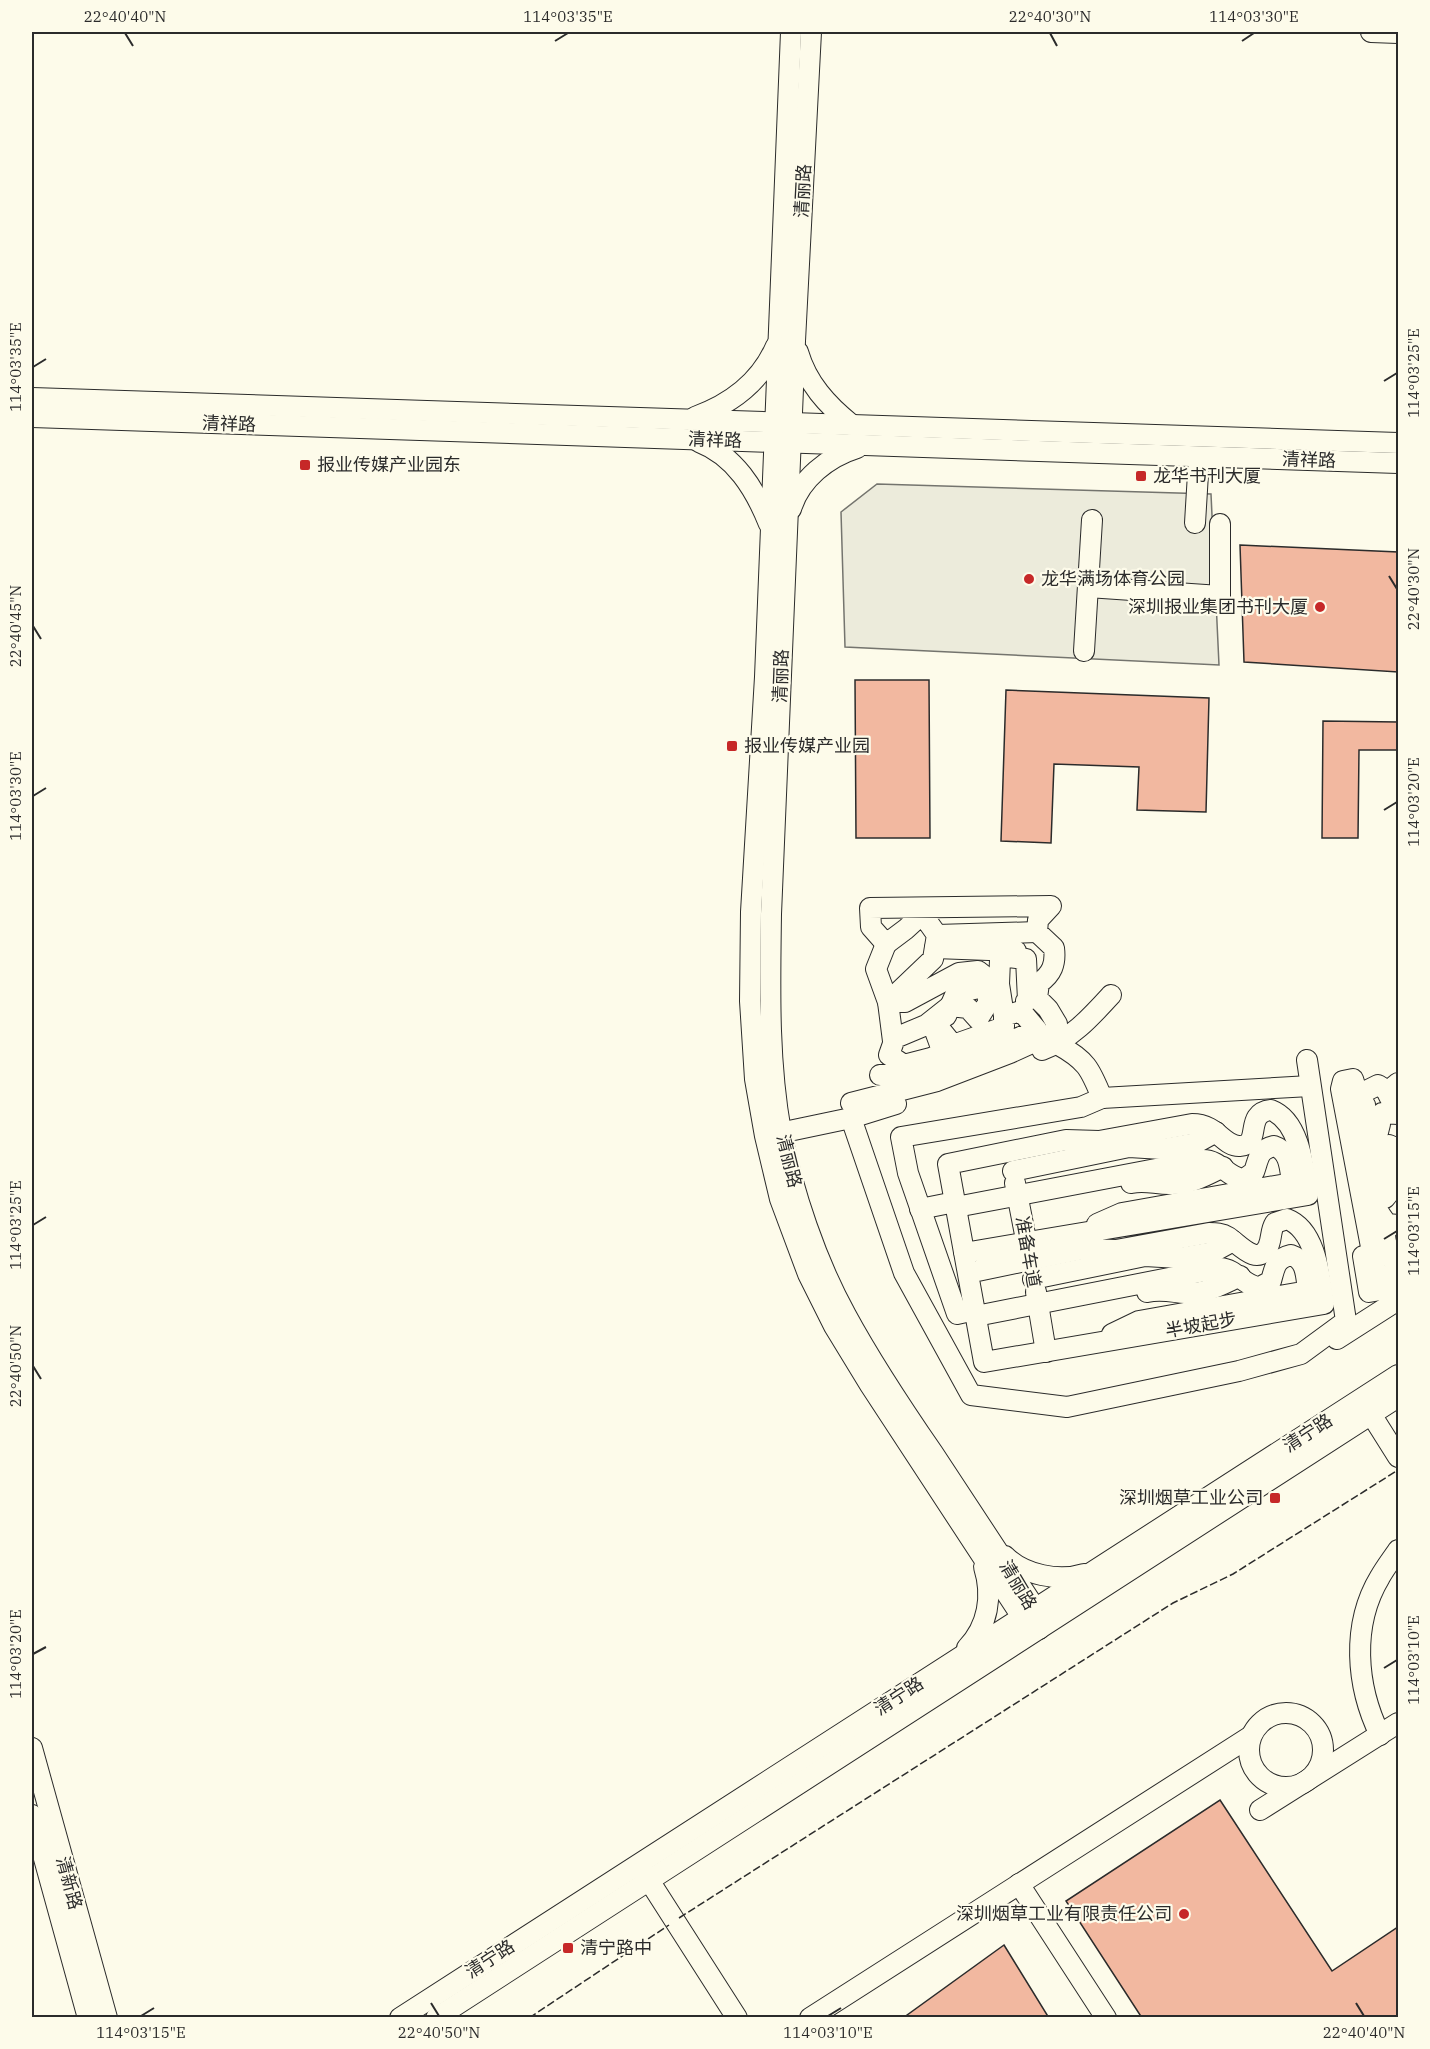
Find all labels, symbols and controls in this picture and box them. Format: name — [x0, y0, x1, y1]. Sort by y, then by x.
text: 22°40'40"N — [84, 7, 166, 26]
text: 114°03'35"E — [523, 7, 613, 26]
text: 22°40'30"N — [1009, 7, 1091, 26]
text: 114°03'30"E — [1209, 7, 1299, 26]
street label: 清丽路 — [790, 163, 815, 219]
text: 114°03'35"E — [6, 322, 25, 412]
text: 114°03'25"E — [1404, 328, 1423, 418]
street label: 清祥路 — [202, 411, 256, 436]
street label: 清祥路 — [688, 427, 742, 452]
street label: 清祥路 — [1282, 447, 1336, 472]
place label: 报业传媒产业园东 — [317, 453, 461, 476]
marker: 报业传媒产业园东 — [298, 458, 312, 472]
place label: 龙华书刊大厦 — [1153, 464, 1261, 487]
marker: 龙华书刊大厦 — [1134, 469, 1148, 483]
text: 22°40'30"N — [1404, 548, 1423, 630]
place label: 龙华满场体育公园 — [1041, 567, 1185, 590]
marker: 龙华满场体育公园 — [1022, 572, 1036, 586]
text: 22°40'45"N — [6, 585, 25, 667]
place label: 深圳报业集团书刊大厦 — [1128, 595, 1308, 618]
marker: 深圳报业集团书刊大厦 — [1313, 600, 1327, 614]
street label: 清丽路 — [768, 649, 793, 703]
place label: 报业传媒产业园 — [744, 734, 870, 757]
marker: 报业传媒产业园 — [725, 739, 739, 753]
text: 114°03'30"E — [6, 751, 25, 841]
text: 114°03'20"E — [1404, 757, 1423, 847]
street label: 清丽路 — [772, 1132, 807, 1190]
text: 114°03'25"E — [6, 1180, 25, 1270]
text: 114°03'15"E — [1404, 1186, 1423, 1276]
street label: 准备车道 — [1011, 1214, 1046, 1289]
street label: 半坡起步 — [1163, 1307, 1238, 1342]
text: 22°40'50"N — [6, 1325, 25, 1407]
street label: 清宁路 — [1279, 1408, 1337, 1457]
place label: 深圳烟草工业公司 — [1119, 1486, 1263, 1509]
marker: 深圳烟草工业公司 — [1268, 1491, 1282, 1505]
street label: 清丽路 — [995, 1556, 1042, 1614]
text: 114°03'20"E — [6, 1609, 25, 1699]
text: 114°03'10"E — [1404, 1615, 1423, 1705]
street label: 清宁路 — [870, 1671, 928, 1720]
street label: 清新路 — [51, 1854, 88, 1912]
place label: 深圳烟草工业有限责任公司 — [956, 1902, 1172, 1925]
marker: 深圳烟草工业有限责任公司 — [1177, 1907, 1191, 1921]
street label: 清宁路 — [461, 1934, 519, 1983]
place label: 清宁路中 — [580, 1936, 652, 1959]
marker: 清宁路中 — [561, 1941, 575, 1955]
text: 114°03'15"E — [96, 2023, 186, 2042]
text: 22°40'50"N — [398, 2023, 480, 2042]
text: 114°03'10"E — [783, 2023, 873, 2042]
text: 22°40'40"N — [1323, 2023, 1405, 2042]

